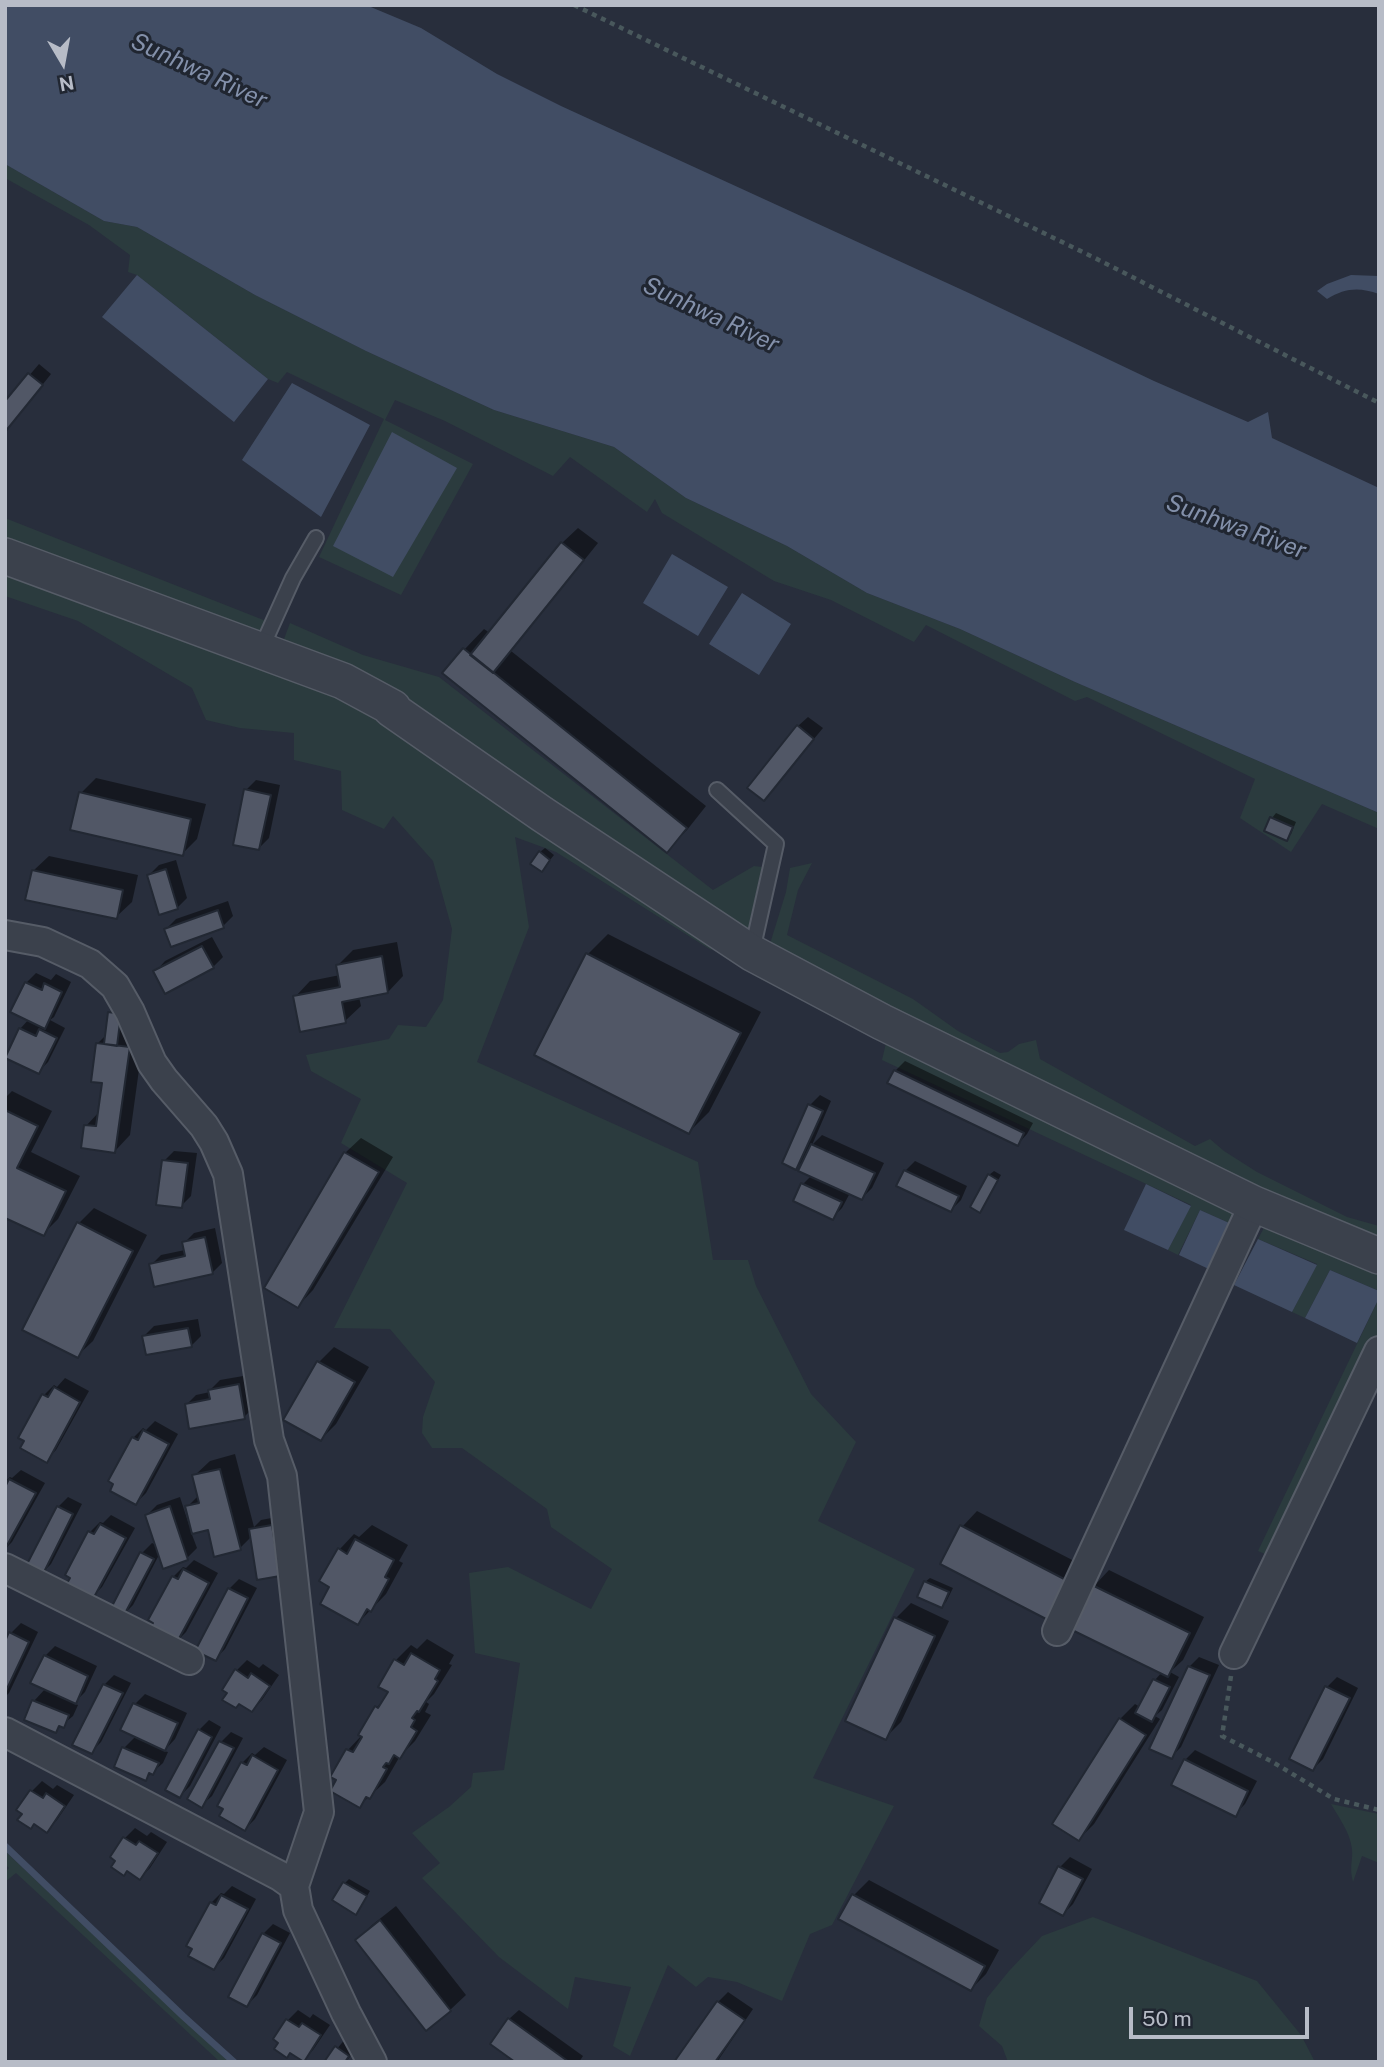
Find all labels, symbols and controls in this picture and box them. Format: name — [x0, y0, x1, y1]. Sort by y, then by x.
water label: Sunhwa River — [126, 27, 272, 115]
north arrow — [28, 28, 98, 98]
text: N — [57, 72, 76, 96]
water label: Sunhwa River — [638, 271, 784, 359]
water label: Sunhwa River — [1162, 488, 1310, 566]
scale bar — [1132, 1994, 1312, 2038]
text: 50 m — [1142, 2006, 1192, 2031]

